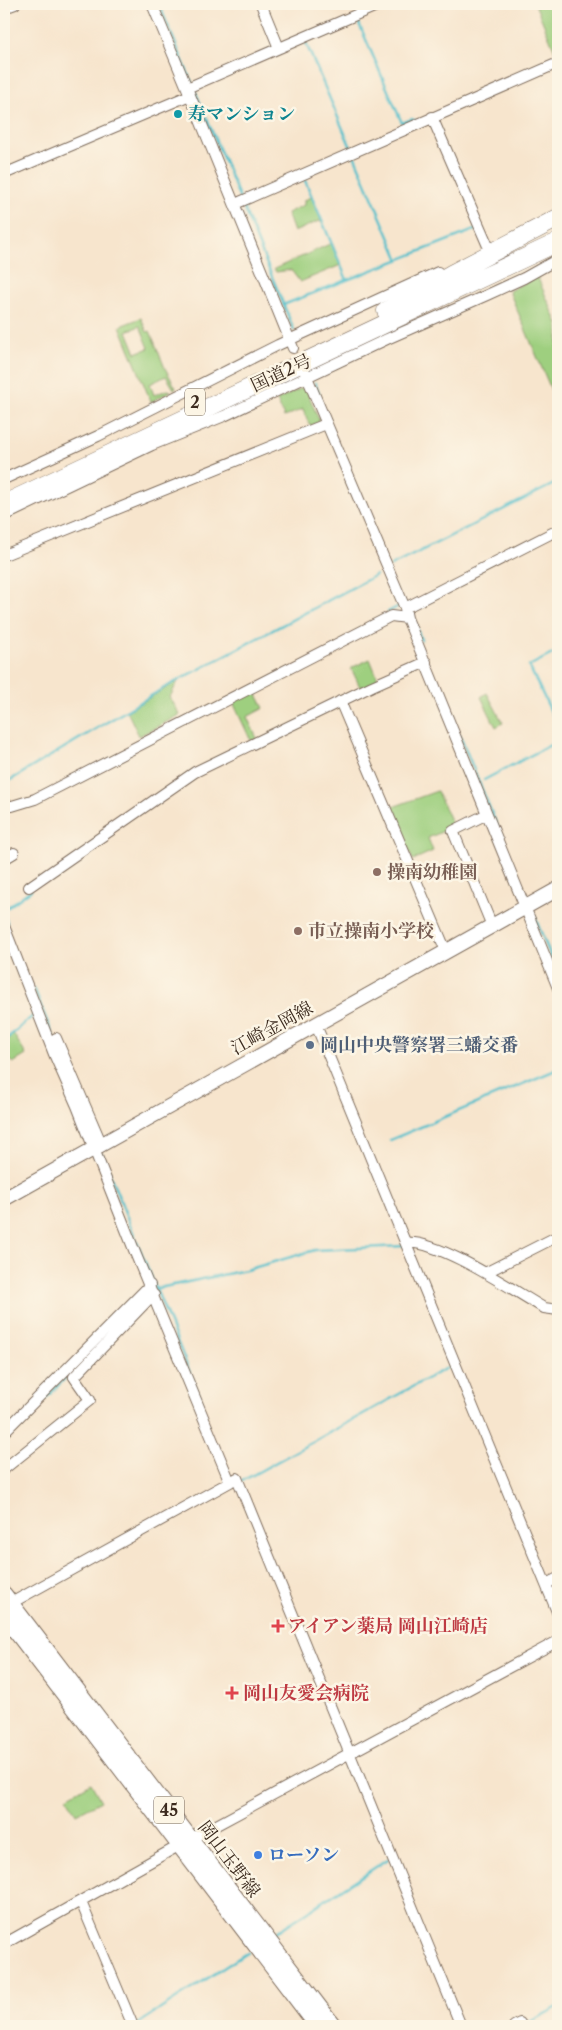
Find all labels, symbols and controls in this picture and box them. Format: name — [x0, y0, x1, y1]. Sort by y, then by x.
place label: 寿マンション — [188, 103, 295, 125]
marker: 寿マンション — [172, 108, 184, 120]
street label: 国道2号 — [247, 349, 315, 397]
road number: 2 — [185, 388, 205, 416]
place label: 操南幼稚園 — [387, 861, 477, 883]
marker: 操南幼稚園 — [371, 866, 383, 878]
place label: 市立操南小学校 — [308, 920, 434, 942]
marker: 市立操南小学校 — [292, 925, 304, 937]
street label: 江崎金岡線 — [227, 997, 317, 1059]
place label: 岡山中央警察署三蟠交番 — [320, 1034, 518, 1056]
marker: 岡山中央警察署三蟠交番 — [304, 1039, 316, 1051]
place label: アイアン薬局 岡山江崎店 — [288, 1615, 488, 1637]
marker: アイアン薬局 岡山江崎店 — [272, 1620, 284, 1632]
place label: 岡山友愛会病院 — [243, 1682, 369, 1704]
marker: 岡山友愛会病院 — [225, 1686, 239, 1700]
road number: 45 — [154, 1796, 184, 1824]
street label: 岡山玉野線 — [193, 1816, 265, 1902]
place label: ローソン — [268, 1844, 339, 1866]
marker: ローソン — [252, 1849, 264, 1861]

